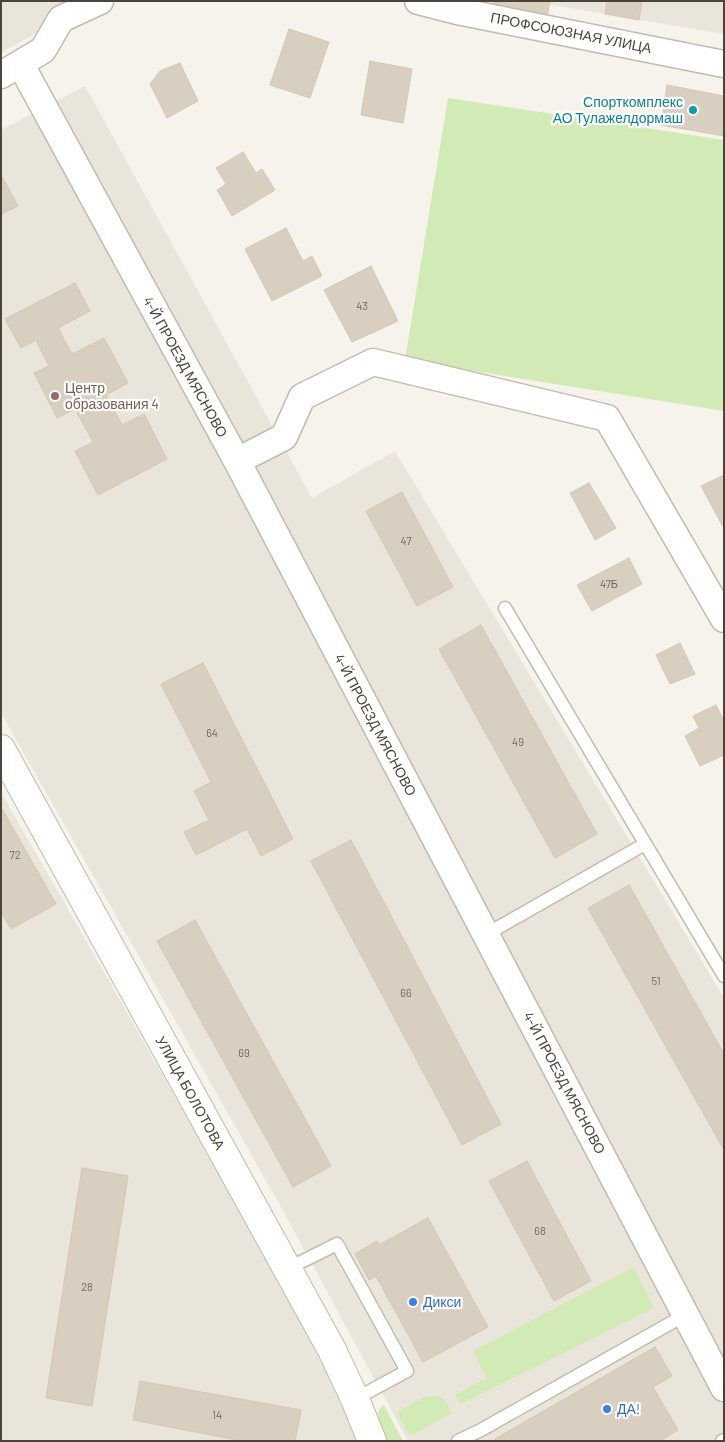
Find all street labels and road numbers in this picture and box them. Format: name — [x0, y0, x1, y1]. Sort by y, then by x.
street label: ПРОФСОЮЗНАЯ УЛИЦА — [489, 9, 653, 57]
street label: 4-Й ПРОЕЗД МЯСНОВО — [139, 294, 231, 440]
street label: 4-Й ПРОЕЗД МЯСНОВО — [330, 651, 420, 799]
street label: 4-Й ПРОЕЗД МЯСНОВО — [519, 1009, 609, 1157]
street label: УЛИЦА БОЛОТОВА — [152, 1033, 228, 1153]

